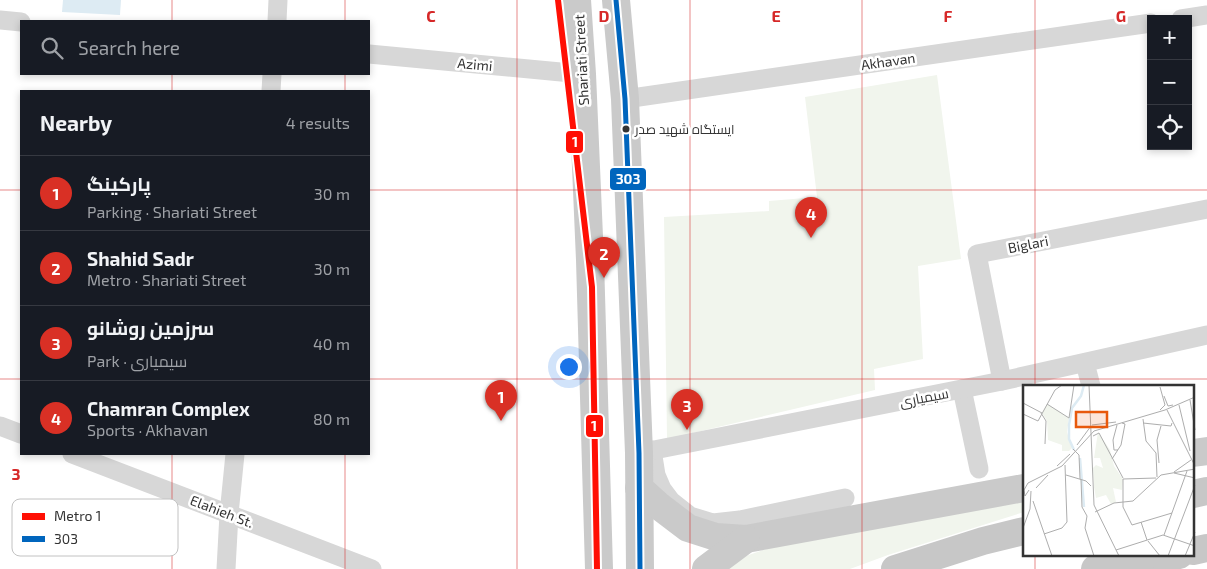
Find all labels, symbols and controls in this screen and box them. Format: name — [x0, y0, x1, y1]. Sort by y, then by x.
text: C — [426, 6, 436, 25]
text: D — [599, 6, 610, 25]
text: E — [771, 6, 781, 25]
text: F — [944, 6, 953, 25]
text: G — [1116, 6, 1126, 25]
street label: Shariati Street — [570, 14, 592, 106]
map controls — [1147, 15, 1192, 150]
button: + — [1147, 15, 1192, 60]
search box — [20, 20, 370, 75]
icon: search — [38, 34, 66, 62]
text: Search here — [78, 36, 180, 59]
street label: Akhavan — [860, 49, 916, 73]
street label: Azimi — [457, 54, 493, 74]
button: − — [1147, 60, 1192, 105]
button: locate — [1147, 105, 1192, 150]
text: Nearby — [40, 110, 112, 135]
text: 4 results — [286, 113, 350, 132]
place label: ایستگاه شهید صدر — [634, 121, 735, 137]
marker: ایستگاه شهید صدر — [621, 124, 631, 134]
line badge: 1 — [565, 130, 584, 154]
text: 1 — [572, 133, 578, 150]
line badge: 303 — [609, 167, 647, 191]
text: 303 — [616, 170, 640, 187]
text: پارکینگ — [87, 172, 151, 195]
text: 1 — [53, 184, 59, 203]
text: 30 m — [314, 184, 350, 203]
pin: 4 — [795, 197, 827, 238]
text: Parking · Shariati Street — [87, 202, 257, 221]
street label: Biglari — [1006, 232, 1050, 256]
pin: 2 — [588, 237, 620, 278]
text: Shahid Sadr — [87, 247, 194, 270]
text: 2 — [51, 259, 61, 278]
text: 30 m — [314, 259, 350, 278]
text: Metro · Shariati Street — [87, 270, 246, 289]
text: سرزمین روشانو — [87, 316, 214, 339]
text: 3 — [51, 334, 61, 353]
text: 40 m — [313, 334, 350, 353]
text: Park · سیمیاری — [87, 351, 187, 370]
your location — [556, 354, 582, 380]
pin: 1 — [485, 380, 517, 421]
street label: سیمیاری — [898, 384, 950, 410]
inset map — [1023, 385, 1194, 556]
pin: 3 — [671, 389, 703, 430]
text: Chamran Complex — [87, 397, 250, 420]
text: 4 — [51, 409, 61, 428]
text: 80 m — [313, 409, 350, 428]
line badge: 1 — [585, 414, 604, 438]
text: 1 — [591, 417, 597, 434]
text: Sports · Akhavan — [87, 420, 208, 439]
text: 3 — [11, 464, 21, 483]
street label: Elahieh St. — [188, 491, 256, 531]
legend — [12, 499, 178, 556]
text: Metro 1 — [54, 507, 101, 524]
text: 303 — [54, 530, 78, 547]

